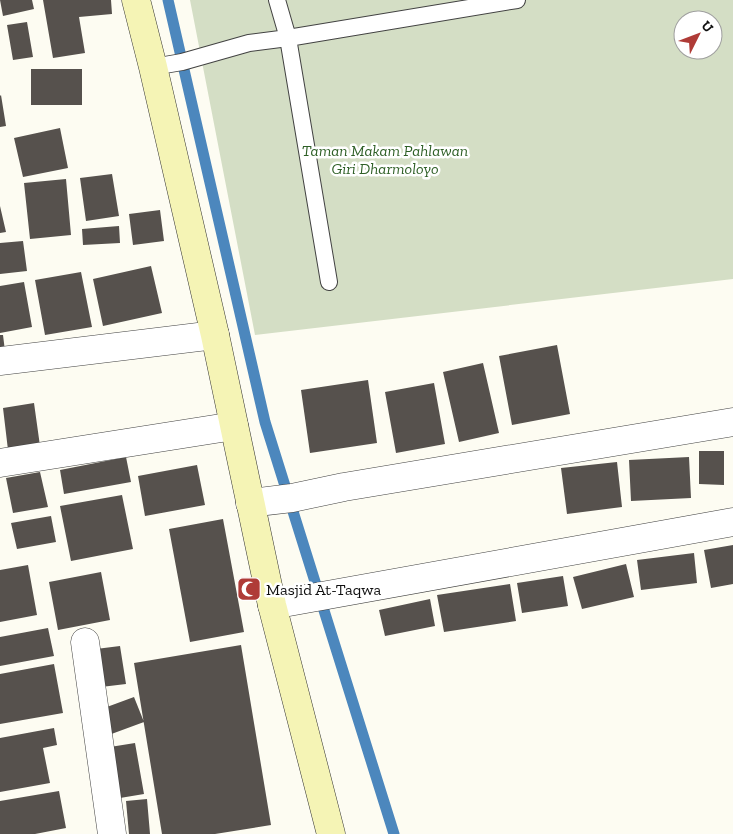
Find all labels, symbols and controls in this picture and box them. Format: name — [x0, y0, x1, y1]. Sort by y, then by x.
north arrow — [673, 10, 723, 60]
text: U — [698, 17, 717, 36]
park label: Taman Makam Pahlawan Giri Dharmoloyo — [302, 141, 468, 178]
mosque icon: Masjid At-Taqwa — [236, 576, 262, 602]
place label: Masjid At-Taqwa — [266, 580, 382, 599]

